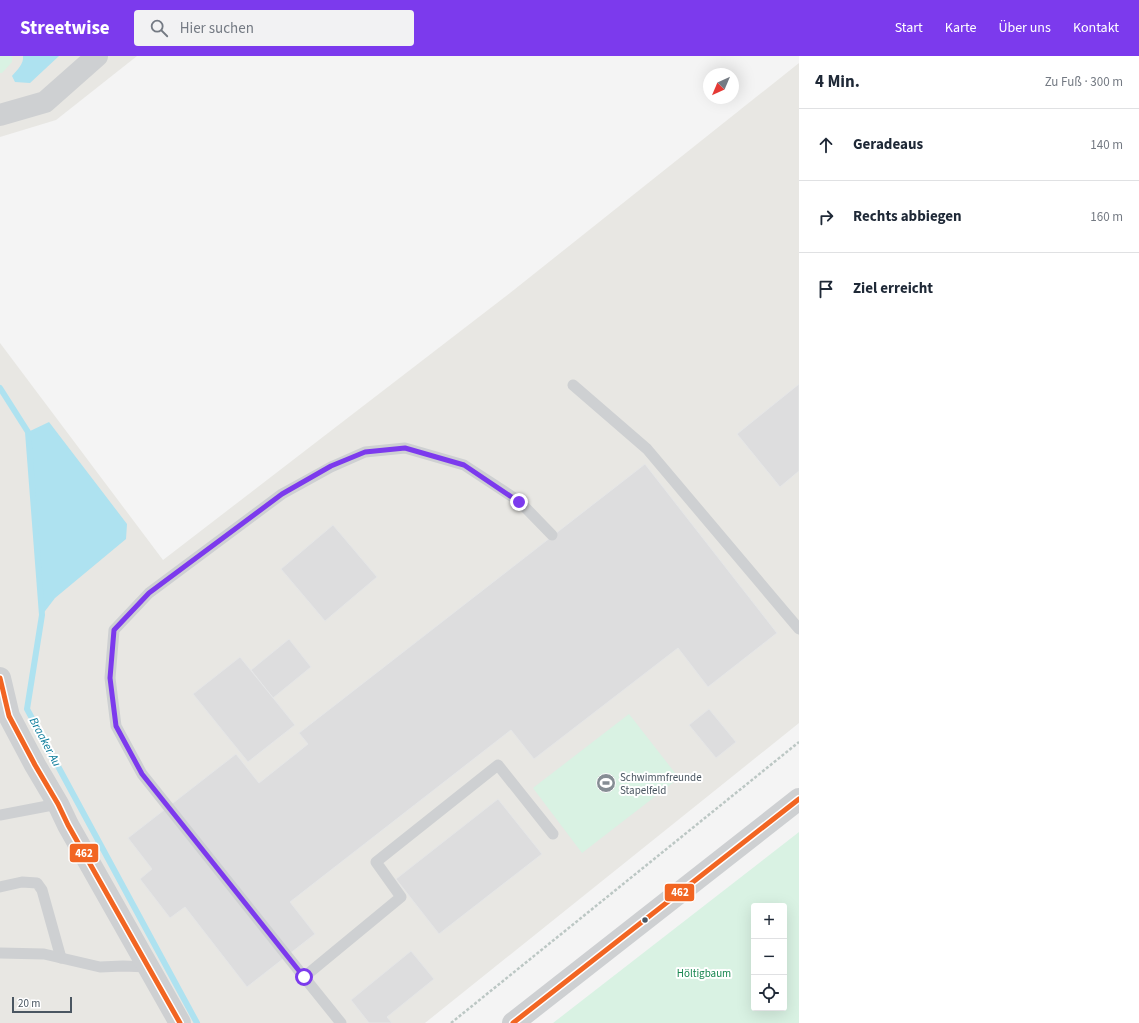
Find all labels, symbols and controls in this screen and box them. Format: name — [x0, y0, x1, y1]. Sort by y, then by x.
search box — [134, 10, 414, 46]
text: Streetwise — [20, 15, 110, 42]
icon: search — [148, 17, 170, 39]
text: Hier suchen — [180, 18, 254, 39]
text: Start — [895, 18, 923, 38]
text: Karte — [945, 18, 976, 38]
text: Über uns — [998, 18, 1051, 38]
text: Kontakt — [1073, 18, 1119, 38]
north arrow — [703, 68, 739, 104]
text: 4 Min. — [815, 70, 860, 94]
text: Zu Fuß · 300 m — [1045, 73, 1123, 91]
icon: ahead — [815, 134, 837, 156]
text: Geradeaus — [853, 134, 923, 155]
text: 140 m — [1090, 136, 1123, 154]
icon: right — [815, 206, 837, 228]
text: Rechts abbiegen — [853, 206, 962, 227]
text: 160 m — [1090, 208, 1123, 226]
icon: arrive — [815, 278, 837, 300]
text: Ziel erreicht — [853, 278, 933, 299]
route end — [510, 493, 528, 511]
water label: Braaker Au — [25, 714, 65, 770]
place label: Schwimmfreunde Stapelfeld — [620, 770, 702, 798]
sports icon: Schwimmfreunde Stapelfeld — [595, 772, 617, 794]
line badge: 462 — [69, 843, 99, 863]
text: 462 — [75, 846, 93, 861]
line badge: 462 — [664, 883, 695, 902]
text: 462 — [671, 885, 689, 900]
map controls — [751, 903, 787, 1011]
button: + — [751, 903, 787, 939]
unlabelled marker — [640, 915, 650, 925]
button: − — [751, 939, 787, 975]
park label: Höltigbaum — [677, 966, 731, 981]
route start — [295, 968, 313, 986]
button: locate — [751, 975, 787, 1011]
scale bar — [12, 995, 72, 1014]
text: 20 m — [18, 996, 40, 1011]

